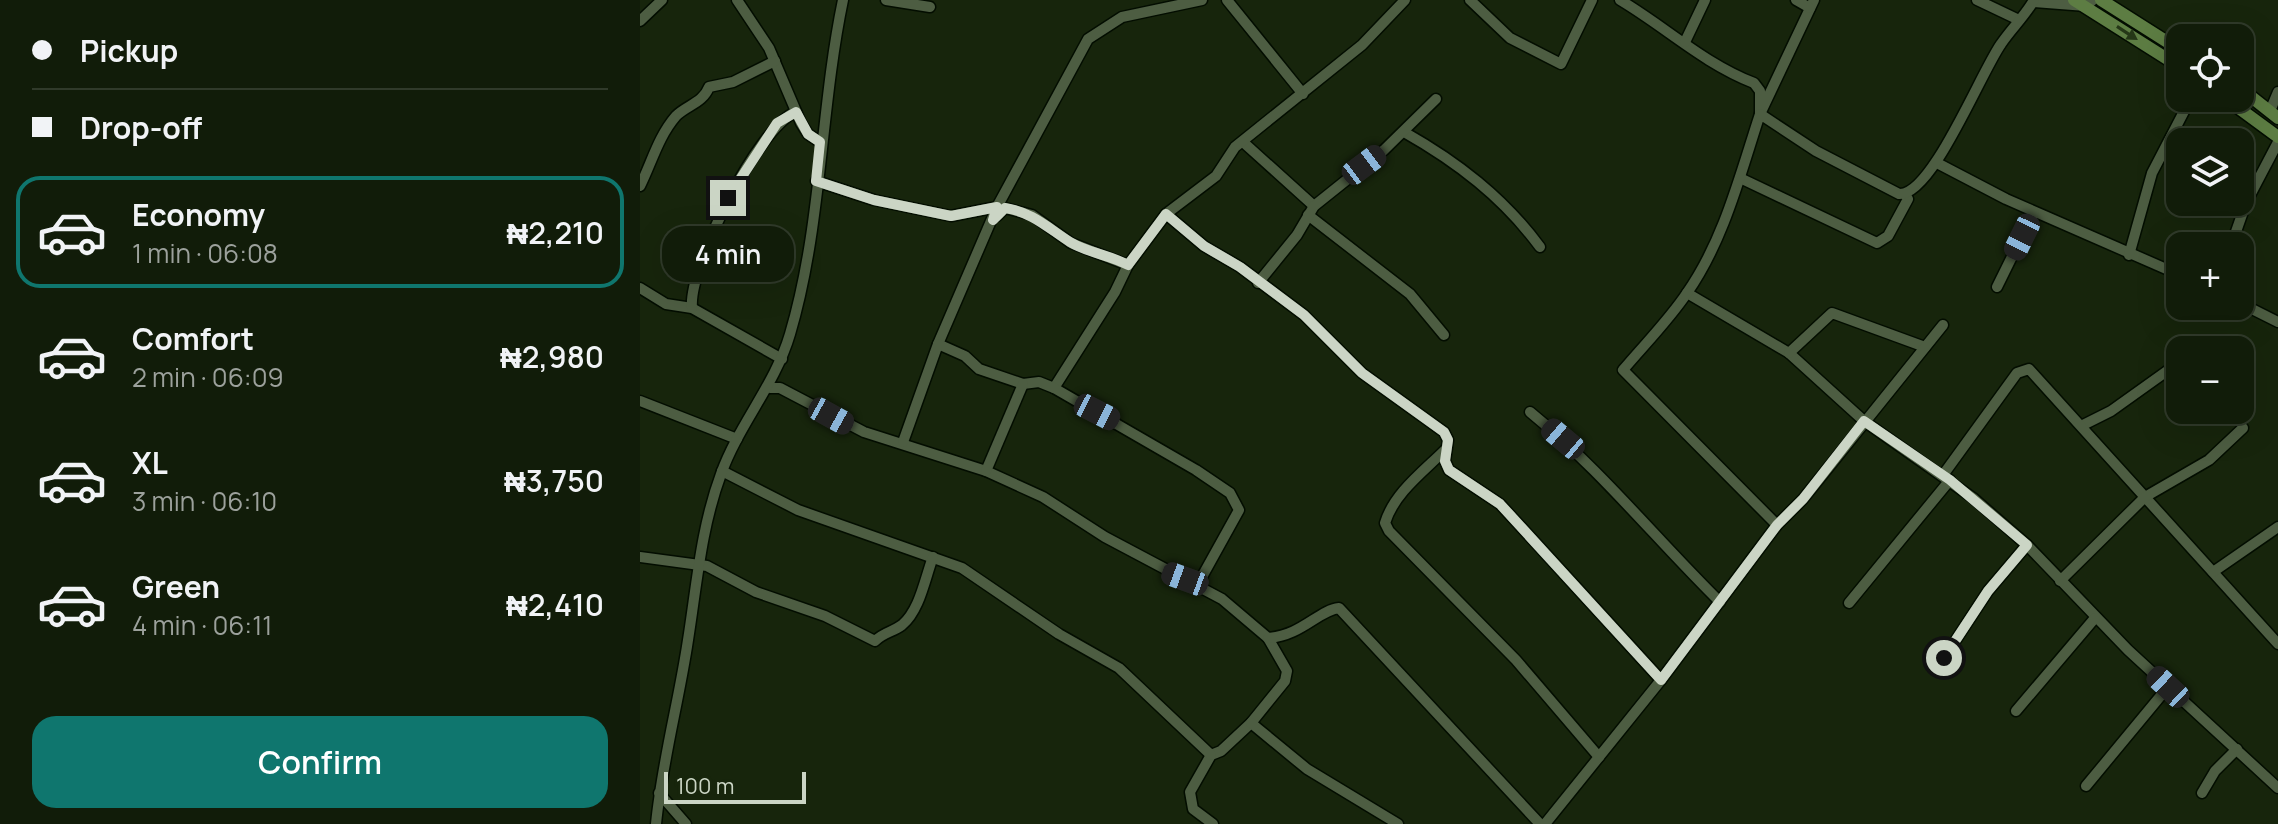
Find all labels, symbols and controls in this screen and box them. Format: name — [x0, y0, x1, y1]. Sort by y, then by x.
map controls — [2166, 24, 2254, 424]
button: locate — [2166, 24, 2254, 112]
one-way arrow — [2117, 25, 2138, 40]
text: Pickup — [80, 30, 178, 71]
text: Drop-off — [80, 107, 202, 148]
button: layers — [2166, 128, 2254, 216]
car — [1338, 141, 1390, 189]
route end — [710, 180, 746, 216]
text: Economy — [132, 194, 265, 235]
icon: car — [36, 196, 108, 268]
car — [2001, 210, 2043, 264]
text: ₦2,210 — [506, 212, 604, 253]
callout: 4 min — [662, 226, 794, 282]
button: + — [2166, 232, 2254, 320]
text: 1 min · 06:08 — [132, 235, 278, 271]
text: 4 min — [695, 236, 761, 272]
text: Comfort — [132, 318, 254, 359]
icon: car — [36, 320, 108, 392]
text: ₦2,980 — [500, 336, 604, 377]
button: − — [2166, 336, 2254, 424]
text: 2 min · 06:09 — [132, 359, 284, 395]
car — [1070, 390, 1124, 434]
car — [804, 394, 858, 438]
car — [1537, 414, 1589, 464]
text: XL — [132, 442, 168, 483]
icon: car — [36, 444, 108, 516]
text: ₦3,750 — [504, 460, 604, 501]
text: 3 min · 06:10 — [132, 483, 277, 519]
car — [1158, 560, 1212, 598]
text: Green — [132, 566, 220, 607]
icon: car — [36, 568, 108, 640]
text: ₦2,410 — [506, 584, 604, 625]
text: 4 min · 06:11 — [132, 607, 272, 643]
route start — [1926, 640, 1962, 676]
car — [2142, 662, 2194, 712]
button: Confirm — [32, 716, 608, 808]
scale bar — [664, 768, 806, 804]
text: 100 m — [676, 771, 734, 801]

